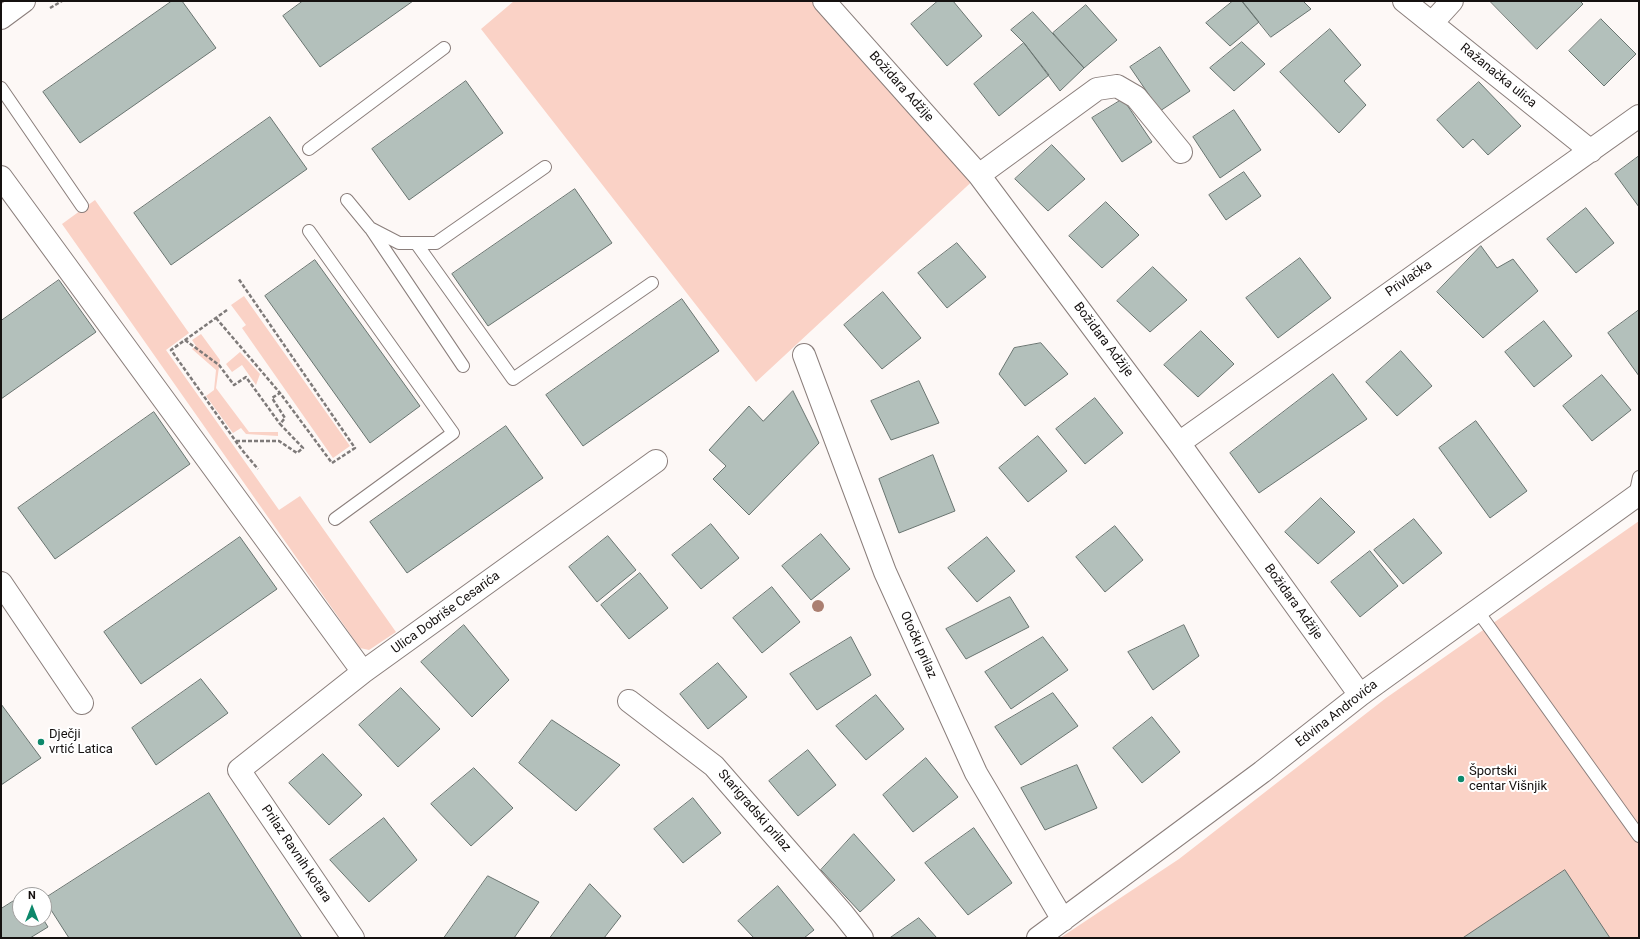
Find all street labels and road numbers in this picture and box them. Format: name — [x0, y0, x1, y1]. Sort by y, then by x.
street label: Ražanačka ulica — [1457, 40, 1539, 112]
street label: Božidara Adžije — [865, 49, 937, 125]
street label: Privlačka — [1383, 257, 1435, 301]
street label: Božidara Adžije — [1070, 300, 1136, 380]
street label: Božidara Adžije — [1260, 561, 1326, 643]
street label: Ulica Dobriše Cesarića — [389, 568, 503, 658]
street label: Otočki prilaz — [896, 609, 940, 681]
street label: Edvina Androvića — [1293, 677, 1381, 751]
street label: Starigradski prilaz — [714, 767, 794, 855]
street label: Prilaz Ravnih kotara — [258, 802, 334, 906]

